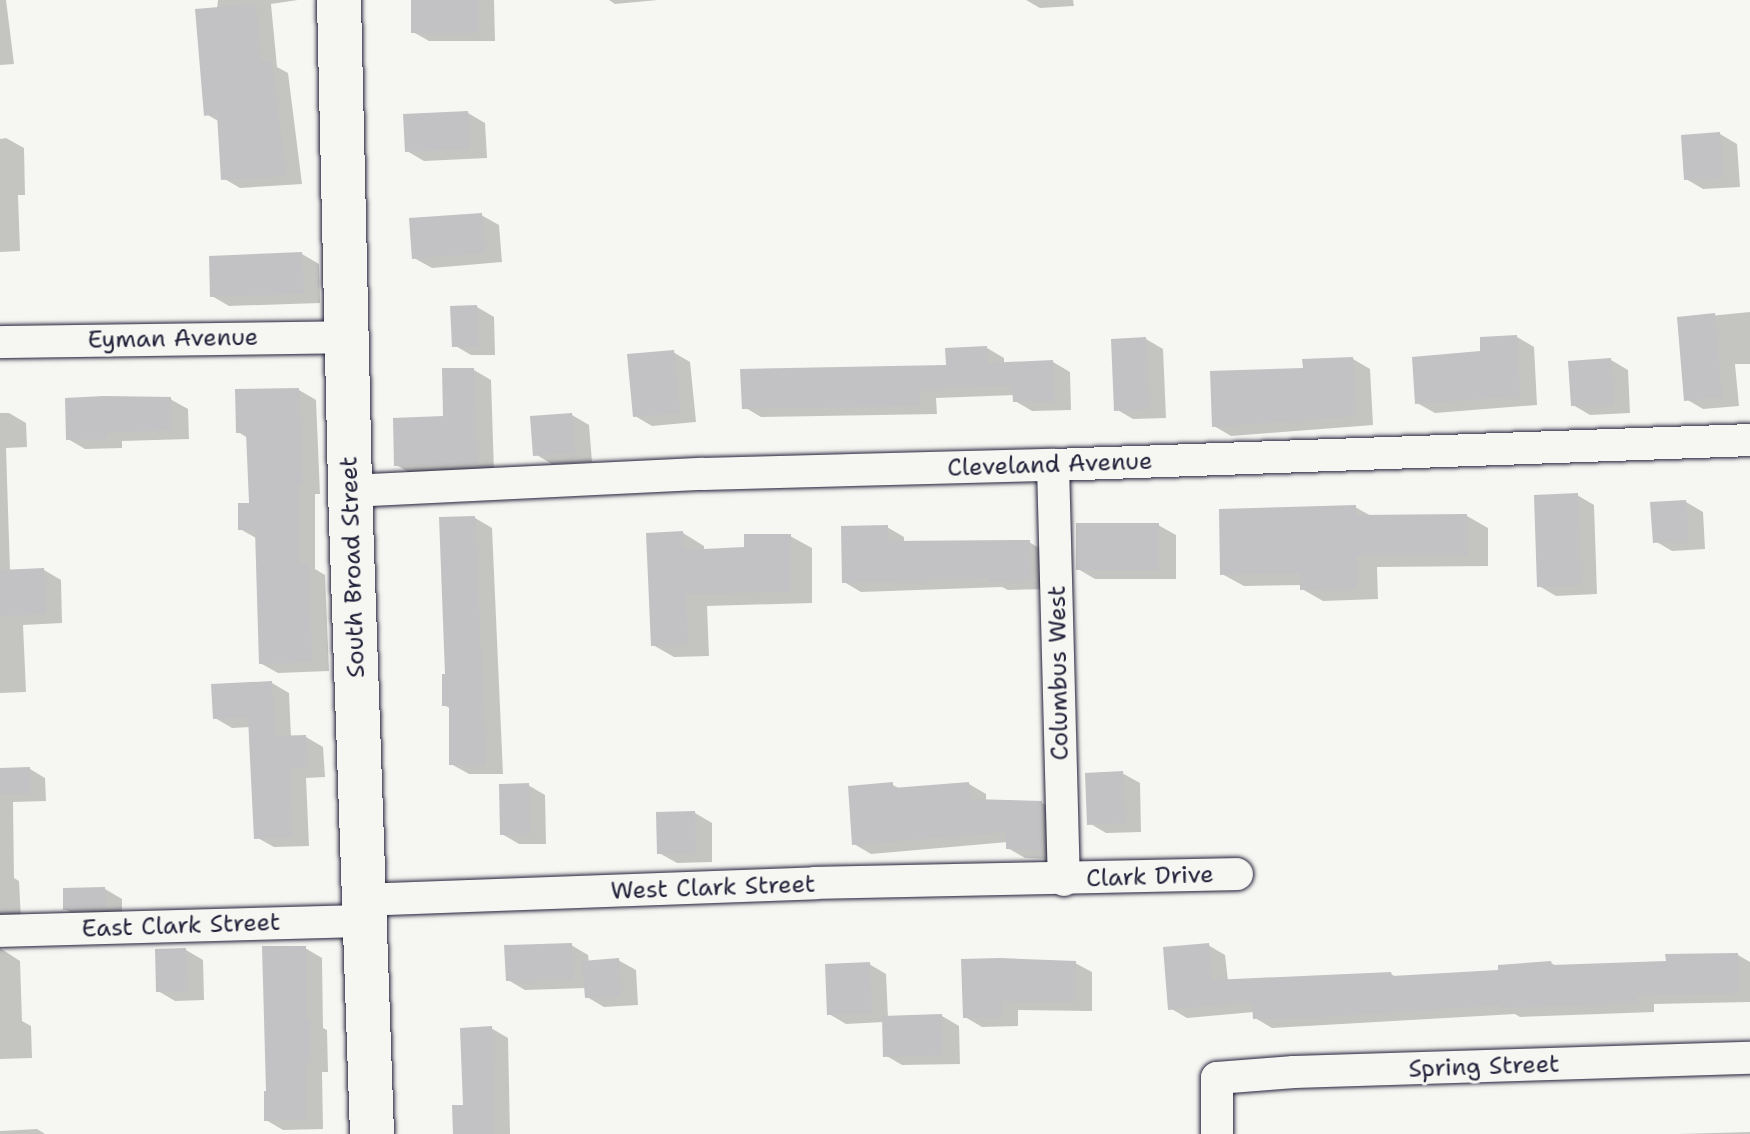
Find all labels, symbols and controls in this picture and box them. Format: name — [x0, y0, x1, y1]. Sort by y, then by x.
street label: Eyman Avenue — [87, 323, 259, 355]
street label: Cleveland Avenue — [947, 447, 1153, 483]
street label: South Broad Street — [335, 456, 371, 678]
street label: Columbus West — [1043, 585, 1075, 761]
street label: Clark Drive — [1086, 860, 1214, 894]
street label: West Clark Street — [610, 870, 816, 906]
street label: East Clark Street — [81, 908, 281, 944]
street label: Spring Street — [1408, 1050, 1560, 1084]

